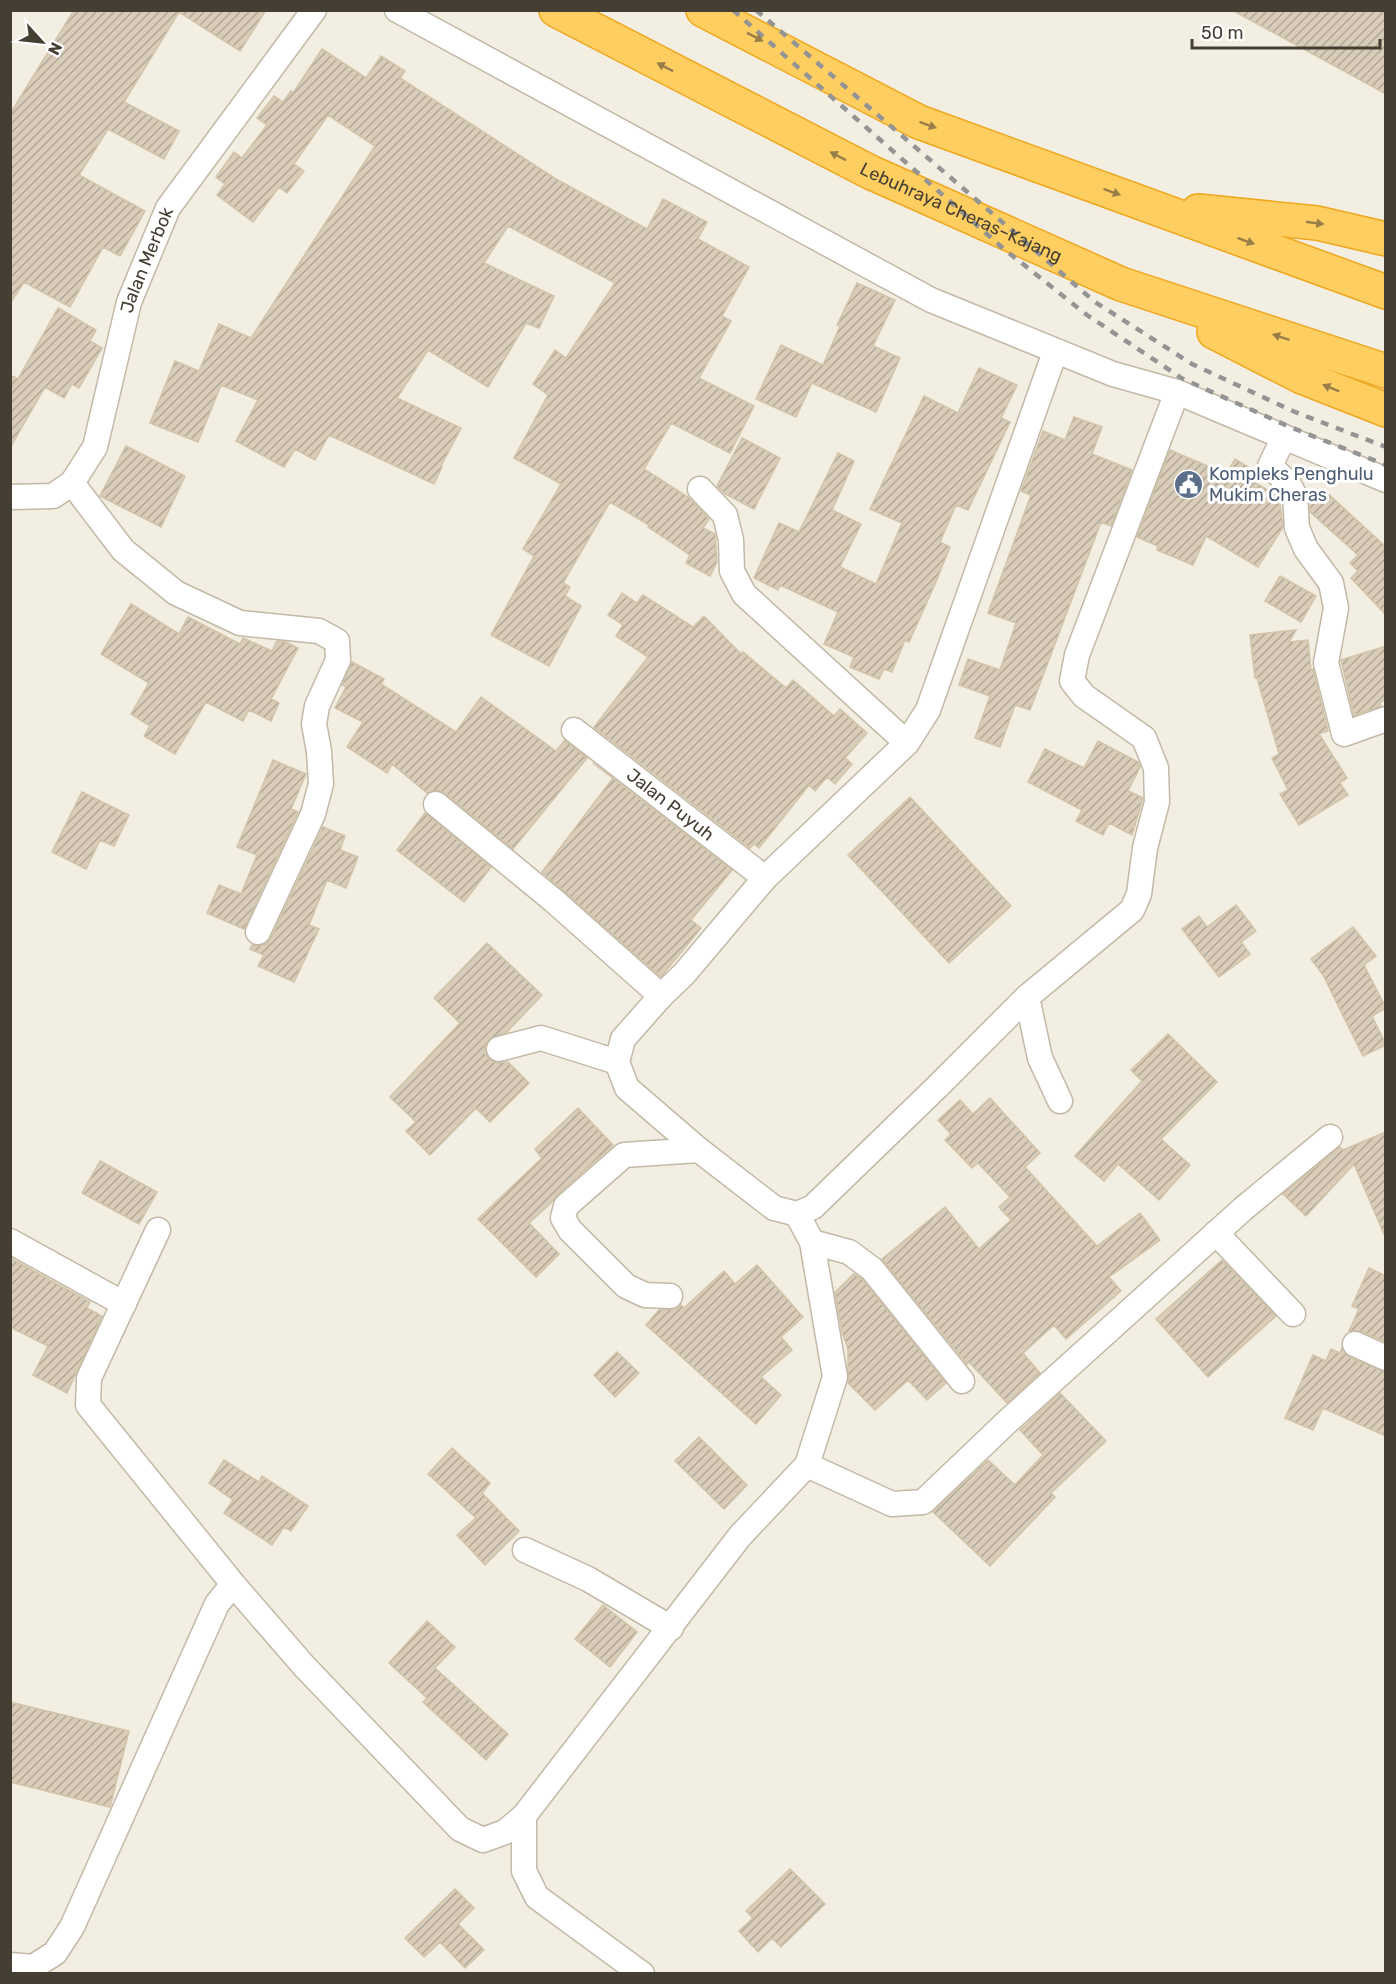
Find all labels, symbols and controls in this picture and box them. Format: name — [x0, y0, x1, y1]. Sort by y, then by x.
north arrow — [12, 12, 72, 72]
scale bar — [1192, 12, 1380, 50]
text: 50 m — [1201, 22, 1244, 44]
one-way arrow — [746, 32, 763, 42]
text: N — [44, 39, 66, 58]
one-way arrow — [656, 62, 673, 72]
one-way arrow — [920, 121, 938, 131]
one-way arrow — [830, 151, 847, 161]
street label: Lebuhraya Cheras–Kajang — [856, 158, 1065, 267]
one-way arrow — [1103, 188, 1121, 197]
street label: Jalan Merbok — [116, 203, 178, 315]
one-way arrow — [1305, 219, 1324, 228]
one-way arrow — [1237, 237, 1255, 246]
one-way arrow — [1272, 332, 1290, 341]
one-way arrow — [1322, 383, 1340, 393]
place label: Kompleks Penghulu Mukim Cheras — [1209, 463, 1374, 506]
public building icon: Kompleks Penghulu Mukim Cheras — [1172, 468, 1204, 500]
street label: Jalan Puyuh — [622, 764, 719, 846]

